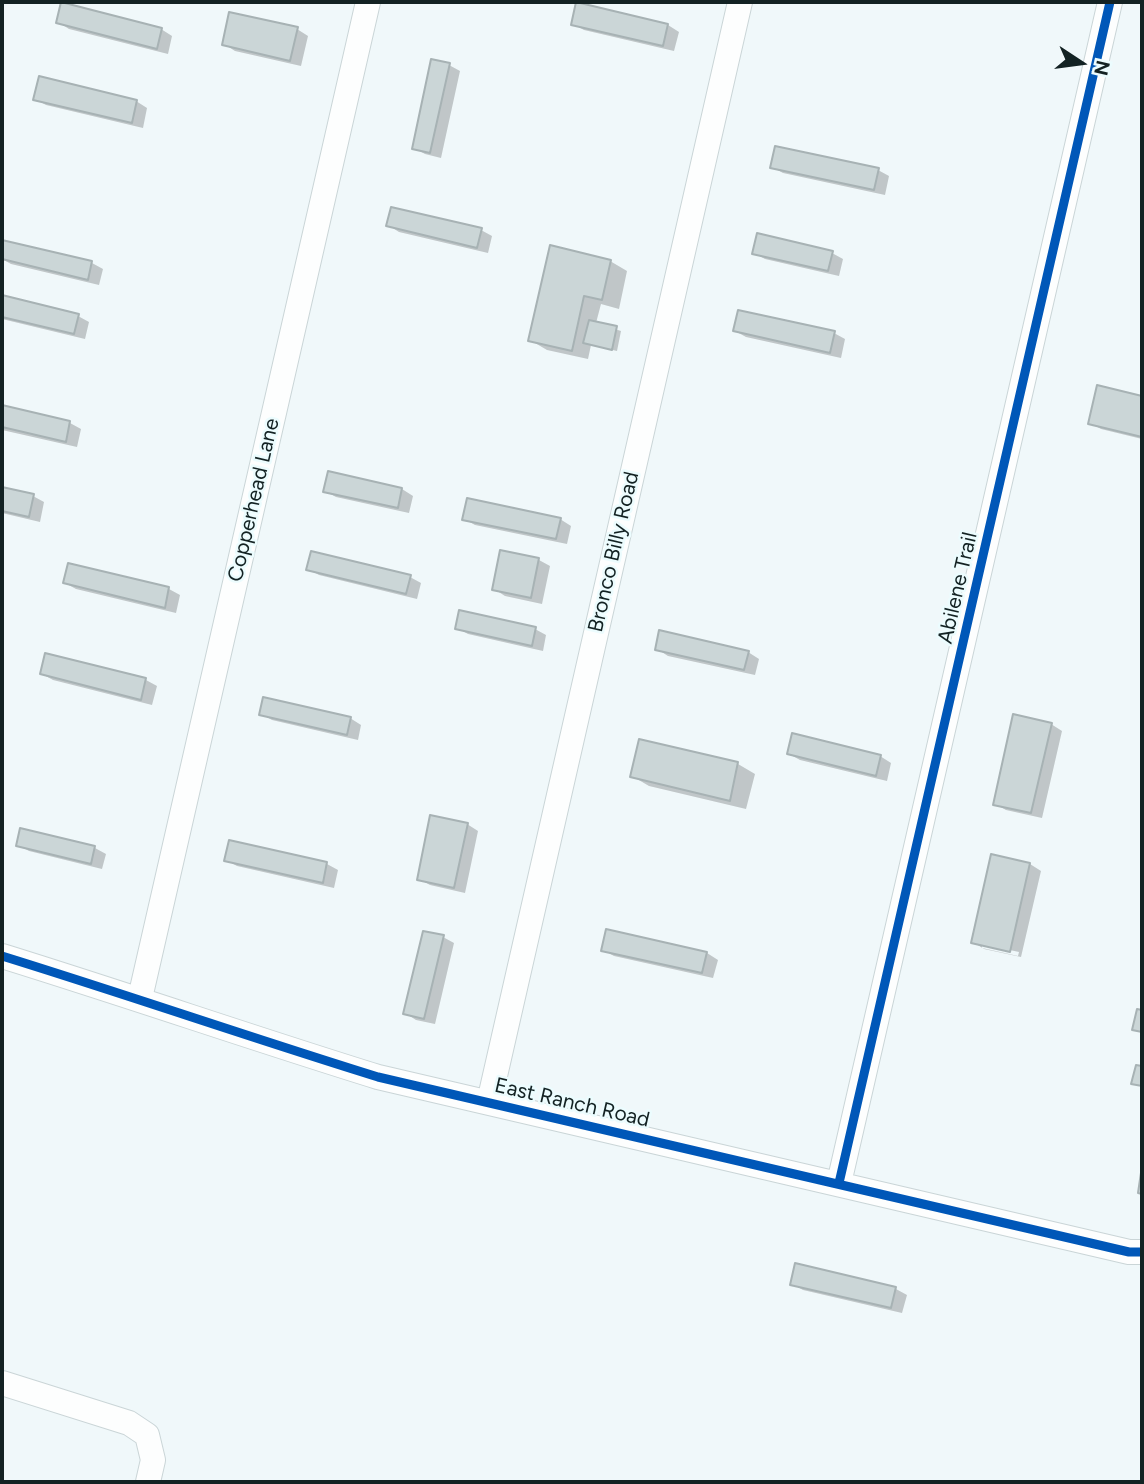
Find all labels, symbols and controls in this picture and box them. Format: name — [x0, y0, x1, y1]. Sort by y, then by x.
north arrow — [1046, 28, 1116, 98]
text: N — [1089, 58, 1115, 78]
street label: Copperhead Lane — [223, 416, 285, 584]
street label: Bronco Billy Road — [583, 469, 645, 635]
street label: Abilene Trail — [933, 530, 983, 646]
street label: East Ranch Road — [492, 1073, 652, 1133]

